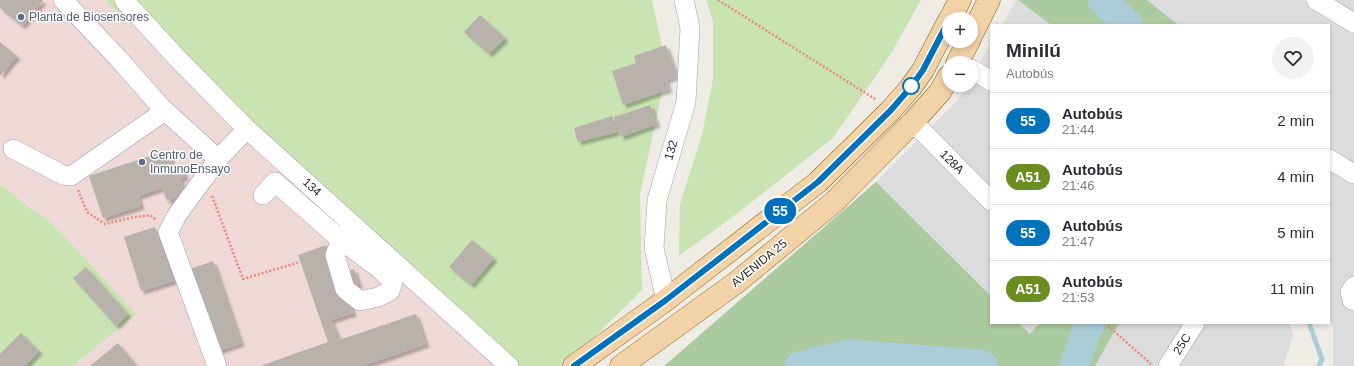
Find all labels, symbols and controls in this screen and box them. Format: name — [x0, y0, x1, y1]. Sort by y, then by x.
place label: Planta de Biosensores — [29, 10, 149, 24]
marker: Planta de Biosensores — [16, 12, 26, 22]
map controls — [942, 12, 978, 92]
button: + — [942, 12, 978, 48]
button: heart — [1272, 37, 1314, 79]
text: Minilú — [1006, 40, 1061, 61]
button: − — [942, 56, 978, 92]
text: Autobús — [1006, 66, 1054, 81]
unlabelled marker — [902, 77, 920, 95]
text: Autobús — [1062, 105, 1123, 122]
text: 2 min — [1277, 112, 1314, 129]
text: 55 — [1020, 113, 1036, 129]
text: 21:44 — [1062, 122, 1095, 137]
street label: 132 — [662, 138, 681, 162]
street label: 128A — [937, 147, 967, 177]
place label: Centro de InmunoEnsayo — [150, 148, 230, 176]
marker: Centro de InmunoEnsayo — [137, 157, 147, 167]
text: Autobús — [1062, 161, 1123, 178]
text: 4 min — [1277, 168, 1314, 185]
text: A51 — [1015, 169, 1041, 185]
street label: 134 — [300, 175, 324, 199]
text: 21:46 — [1062, 178, 1095, 193]
line badge: 55 — [762, 198, 798, 224]
text: 55 — [772, 203, 788, 219]
text: Autobús — [1062, 217, 1123, 234]
text: 5 min — [1277, 224, 1314, 241]
text: 55 — [1020, 225, 1036, 241]
text: 21:47 — [1062, 234, 1095, 249]
street label: AVENIDA 25 — [728, 236, 790, 290]
text: Autobús — [1062, 273, 1123, 290]
text: 11 min — [1270, 280, 1314, 297]
text: A51 — [1015, 281, 1041, 297]
text: 21:53 — [1062, 290, 1095, 305]
street label: 25C — [1170, 331, 1194, 357]

